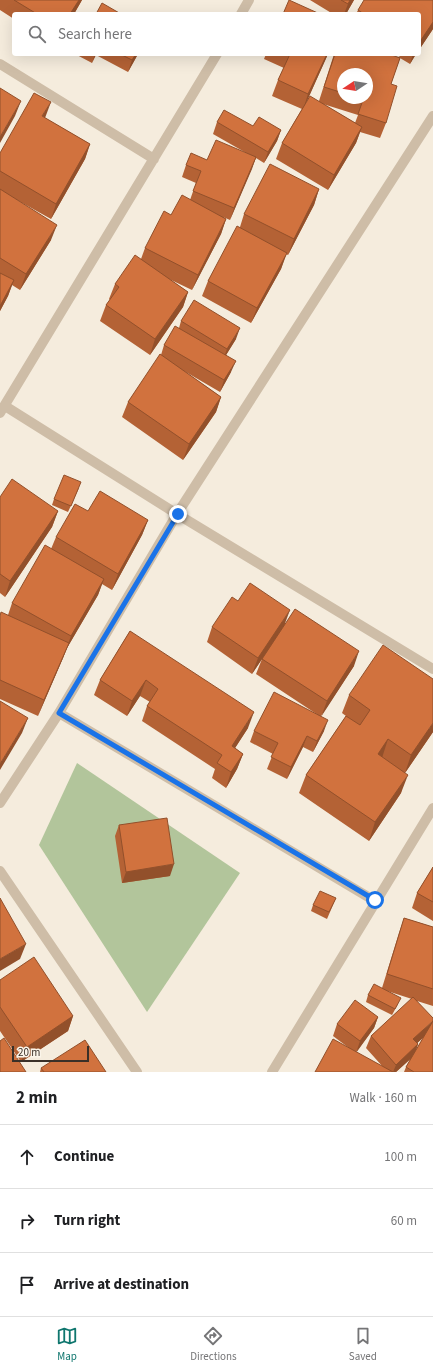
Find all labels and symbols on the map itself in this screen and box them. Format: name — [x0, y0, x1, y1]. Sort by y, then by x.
north arrow — [337, 68, 373, 104]
route end — [169, 505, 187, 523]
route start — [366, 891, 384, 909]
scale bar — [12, 1044, 89, 1063]

